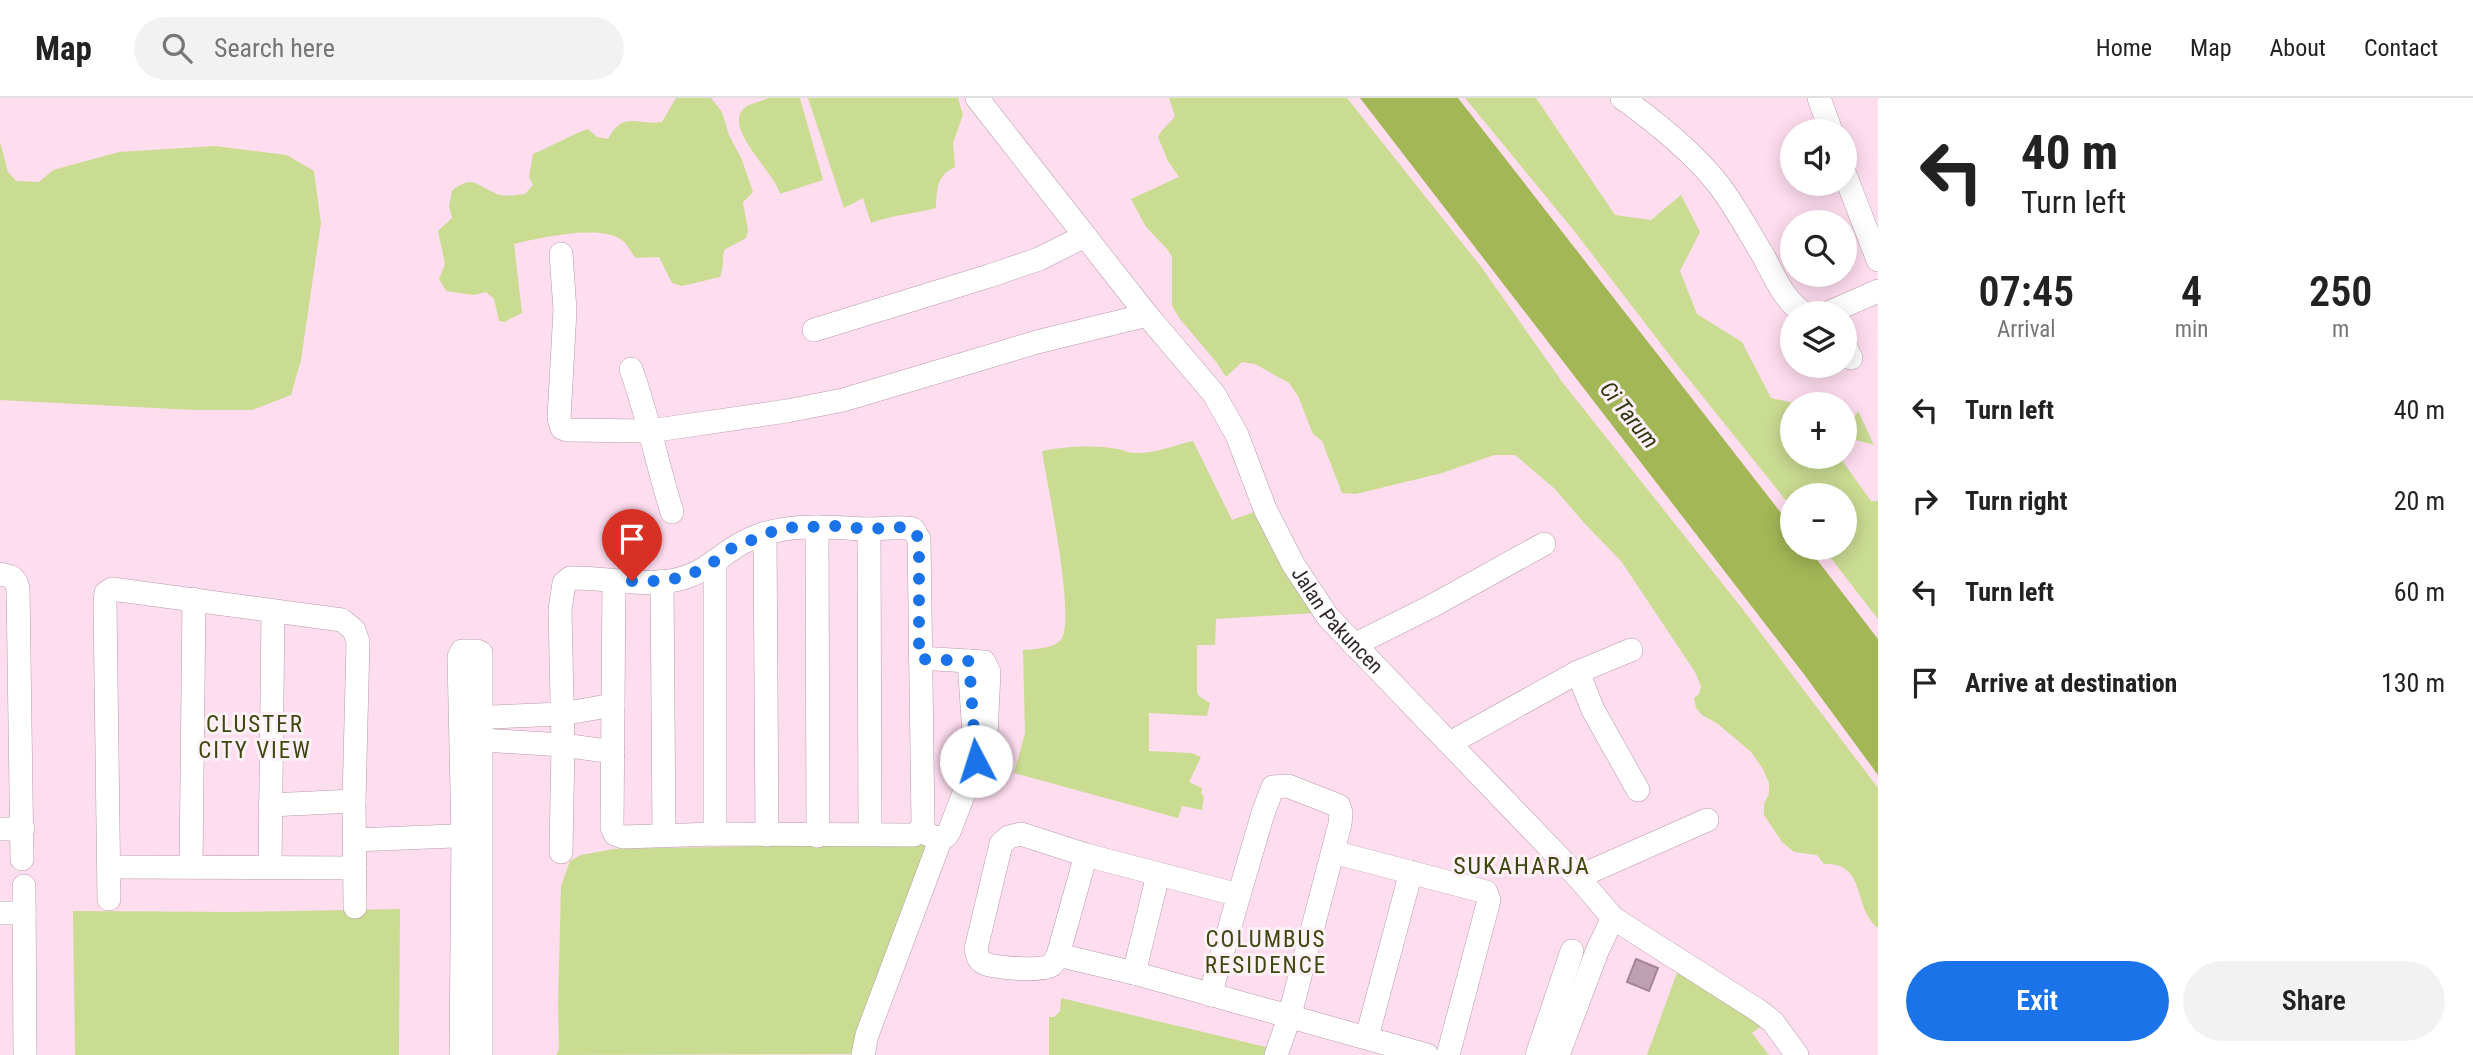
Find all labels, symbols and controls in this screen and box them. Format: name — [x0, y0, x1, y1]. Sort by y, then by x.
search box — [134, 17, 624, 80]
text: Map — [35, 29, 92, 68]
icon: search — [158, 29, 196, 67]
text: Search here — [214, 33, 335, 63]
text: Home — [2096, 34, 2152, 62]
text: Map — [2190, 34, 2232, 62]
text: About — [2270, 34, 2326, 62]
text: Contact — [2364, 34, 2438, 62]
map controls — [1780, 119, 1857, 560]
button: sound — [1780, 119, 1857, 196]
text: 40 m — [2021, 124, 2118, 181]
icon: left — [1906, 126, 1997, 217]
text: Turn left — [2021, 183, 2126, 221]
button: search — [1780, 210, 1857, 287]
text: 07:45 — [1979, 267, 2074, 316]
text: 4 — [2181, 267, 2202, 316]
text: 250 — [2309, 267, 2372, 316]
button: layers — [1780, 301, 1857, 378]
text: Arrival — [1997, 316, 2056, 343]
text: min — [2175, 316, 2208, 343]
text: m — [2332, 316, 2349, 343]
water label: Ci Tarum — [1594, 376, 1664, 454]
icon: left — [1906, 391, 1944, 429]
button: + — [1780, 392, 1857, 469]
text: Turn left — [1965, 395, 2054, 425]
text: 40 m — [2394, 395, 2445, 425]
icon: right — [1906, 482, 1944, 520]
button: − — [1780, 483, 1857, 560]
text: Turn right — [1965, 486, 2067, 516]
text: 20 m — [2394, 486, 2445, 516]
pin — [602, 509, 662, 581]
icon: arrive — [613, 520, 651, 558]
street label: Jalan Pakuncen — [1286, 563, 1388, 679]
icon: left — [1906, 573, 1944, 611]
text: Turn left — [1965, 577, 2054, 607]
text: 60 m — [2394, 577, 2445, 607]
icon: arrive — [1906, 664, 1944, 702]
text: Arrive at destination — [1965, 668, 2177, 698]
text: 130 m — [2381, 668, 2445, 698]
district label: CLUSTER CITY VIEW — [198, 711, 312, 764]
position arrow — [939, 724, 1013, 798]
district label: SUKAHARJA — [1453, 852, 1591, 880]
district label: COLUMBUS RESIDENCE — [1205, 926, 1327, 979]
button: Exit — [1906, 961, 2169, 1041]
button: Share — [2183, 961, 2445, 1041]

